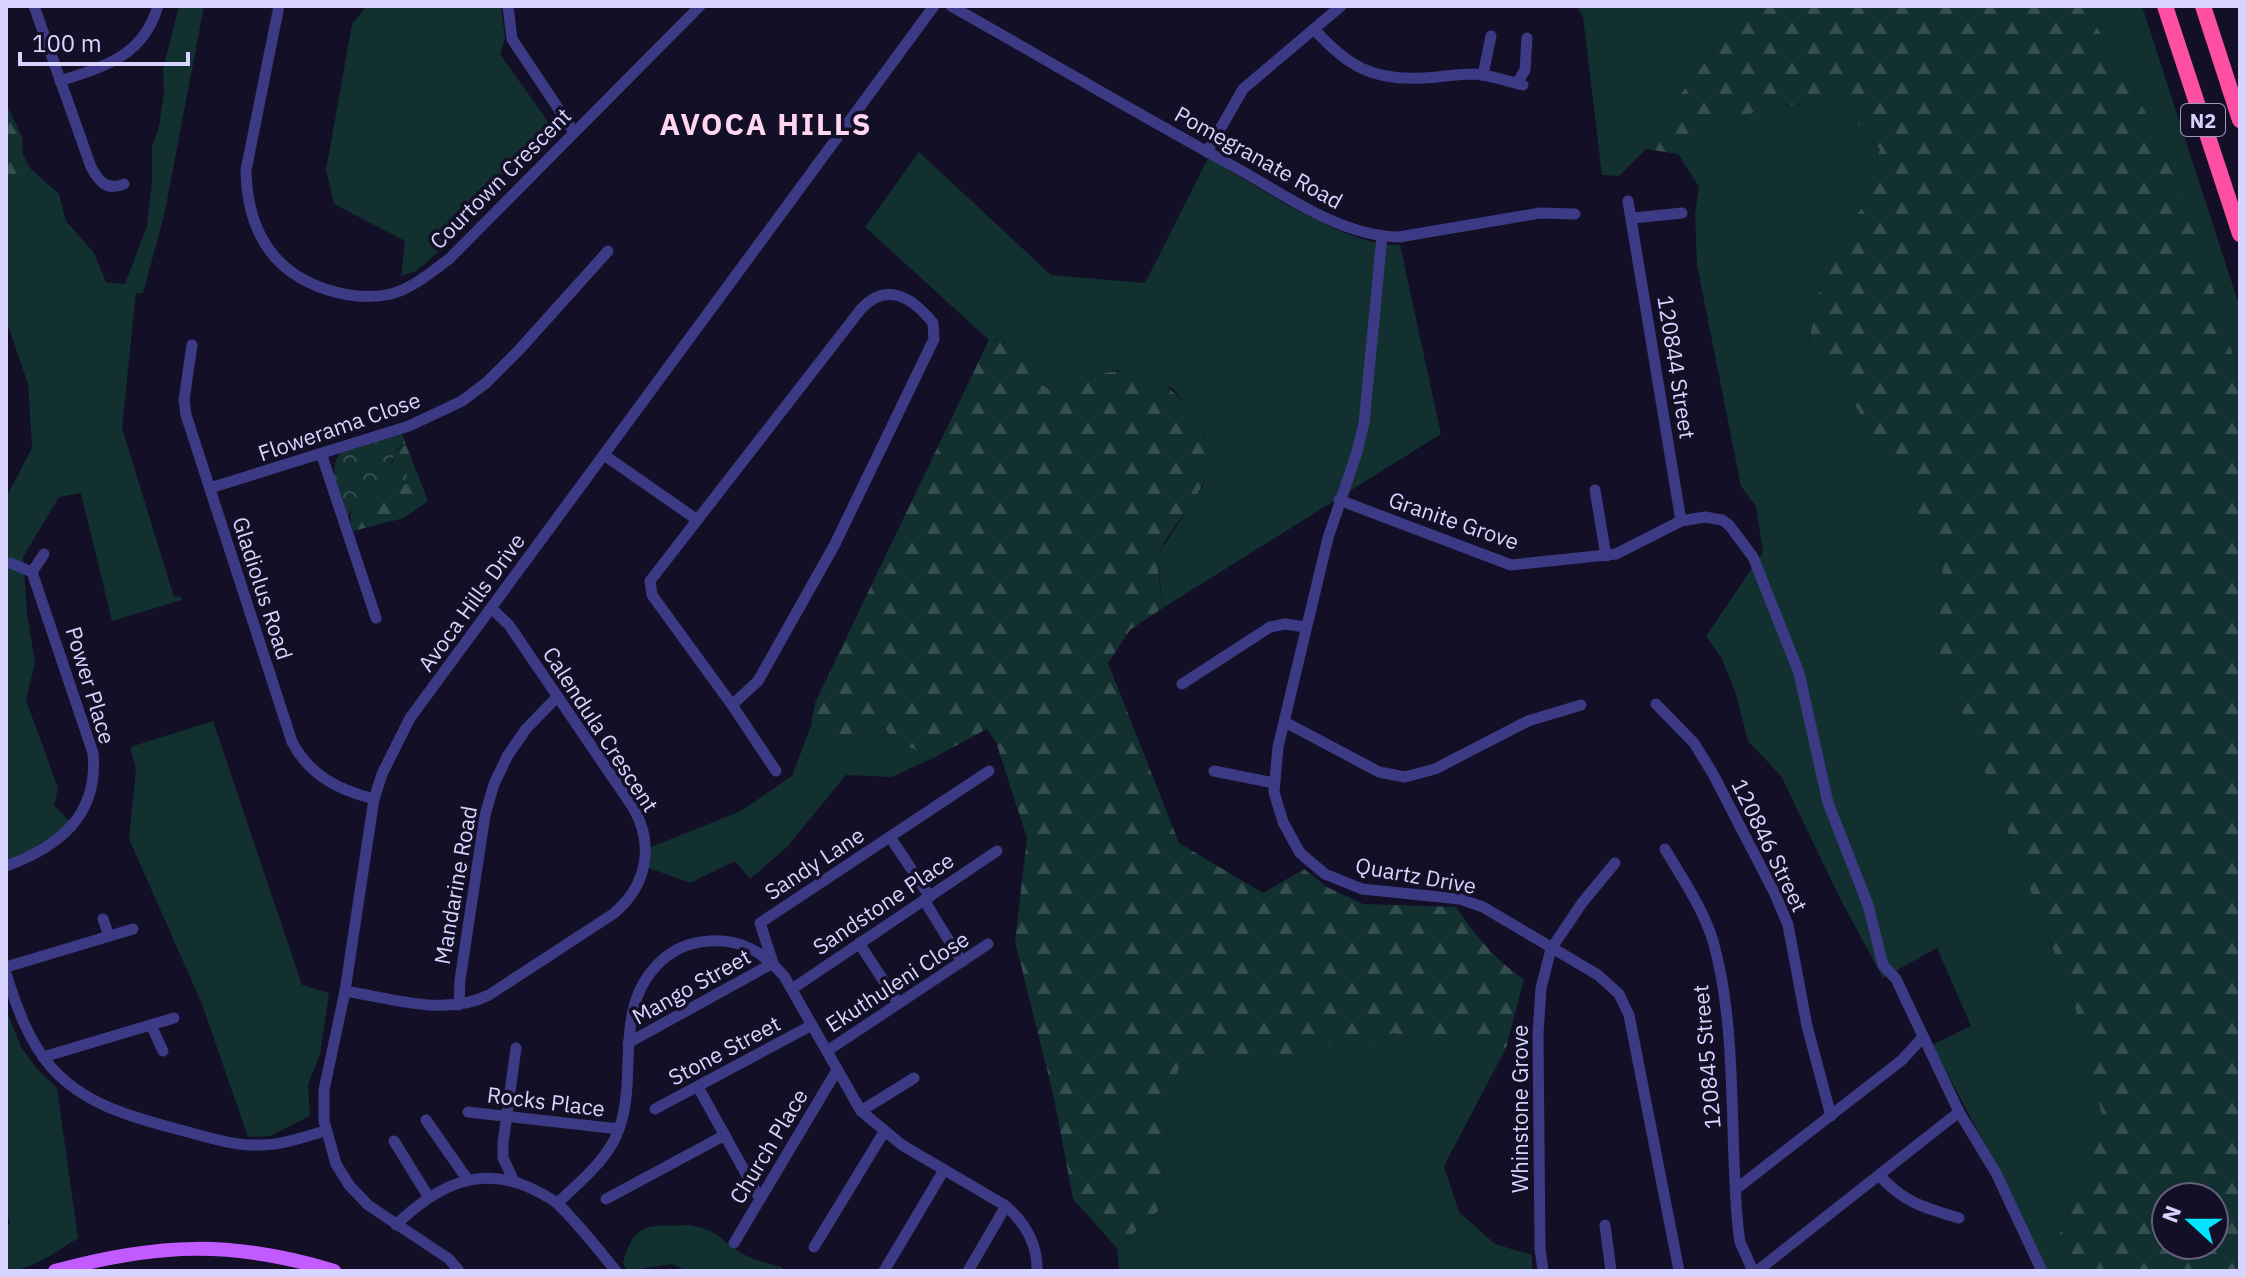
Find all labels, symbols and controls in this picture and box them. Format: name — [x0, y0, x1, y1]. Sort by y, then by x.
scale bar — [20, 16, 188, 66]
text: 100 m — [32, 27, 102, 59]
street label: Pomegranate Road — [1170, 99, 1348, 215]
street label: Courtown Crescent — [423, 101, 577, 255]
district label: AVOCA HILLS — [659, 104, 873, 143]
road number: N2 — [2181, 104, 2225, 136]
street label: 120844 Street — [1651, 293, 1703, 441]
street label: Flowerama Close — [254, 385, 424, 467]
street label: Granite Grove — [1385, 484, 1523, 556]
street label: Gladiolus Road — [226, 513, 300, 663]
street label: Avoca Hills Drive — [411, 527, 531, 677]
street label: Power Place — [59, 623, 123, 747]
street label: Calendula Crescent — [537, 641, 665, 817]
street label: 120846 Street — [1725, 774, 1815, 916]
street label: Mandarine Road — [427, 803, 483, 967]
street label: Sandy Lane — [759, 820, 869, 906]
street label: Sandstone Place — [807, 845, 959, 961]
street label: Quartz Drive — [1353, 850, 1479, 900]
street label: Ekuthuleni Close — [820, 924, 974, 1038]
street label: Mango Street — [626, 941, 756, 1031]
street label: 120845 Street — [1685, 984, 1727, 1130]
street label: Stone Street — [663, 1008, 785, 1092]
street label: Whinstone Grove — [1505, 1025, 1534, 1193]
street label: Rocks Place — [485, 1079, 607, 1123]
street label: Church Place — [722, 1083, 814, 1209]
north arrow — [2150, 1181, 2230, 1261]
text: N — [2154, 1201, 2187, 1226]

